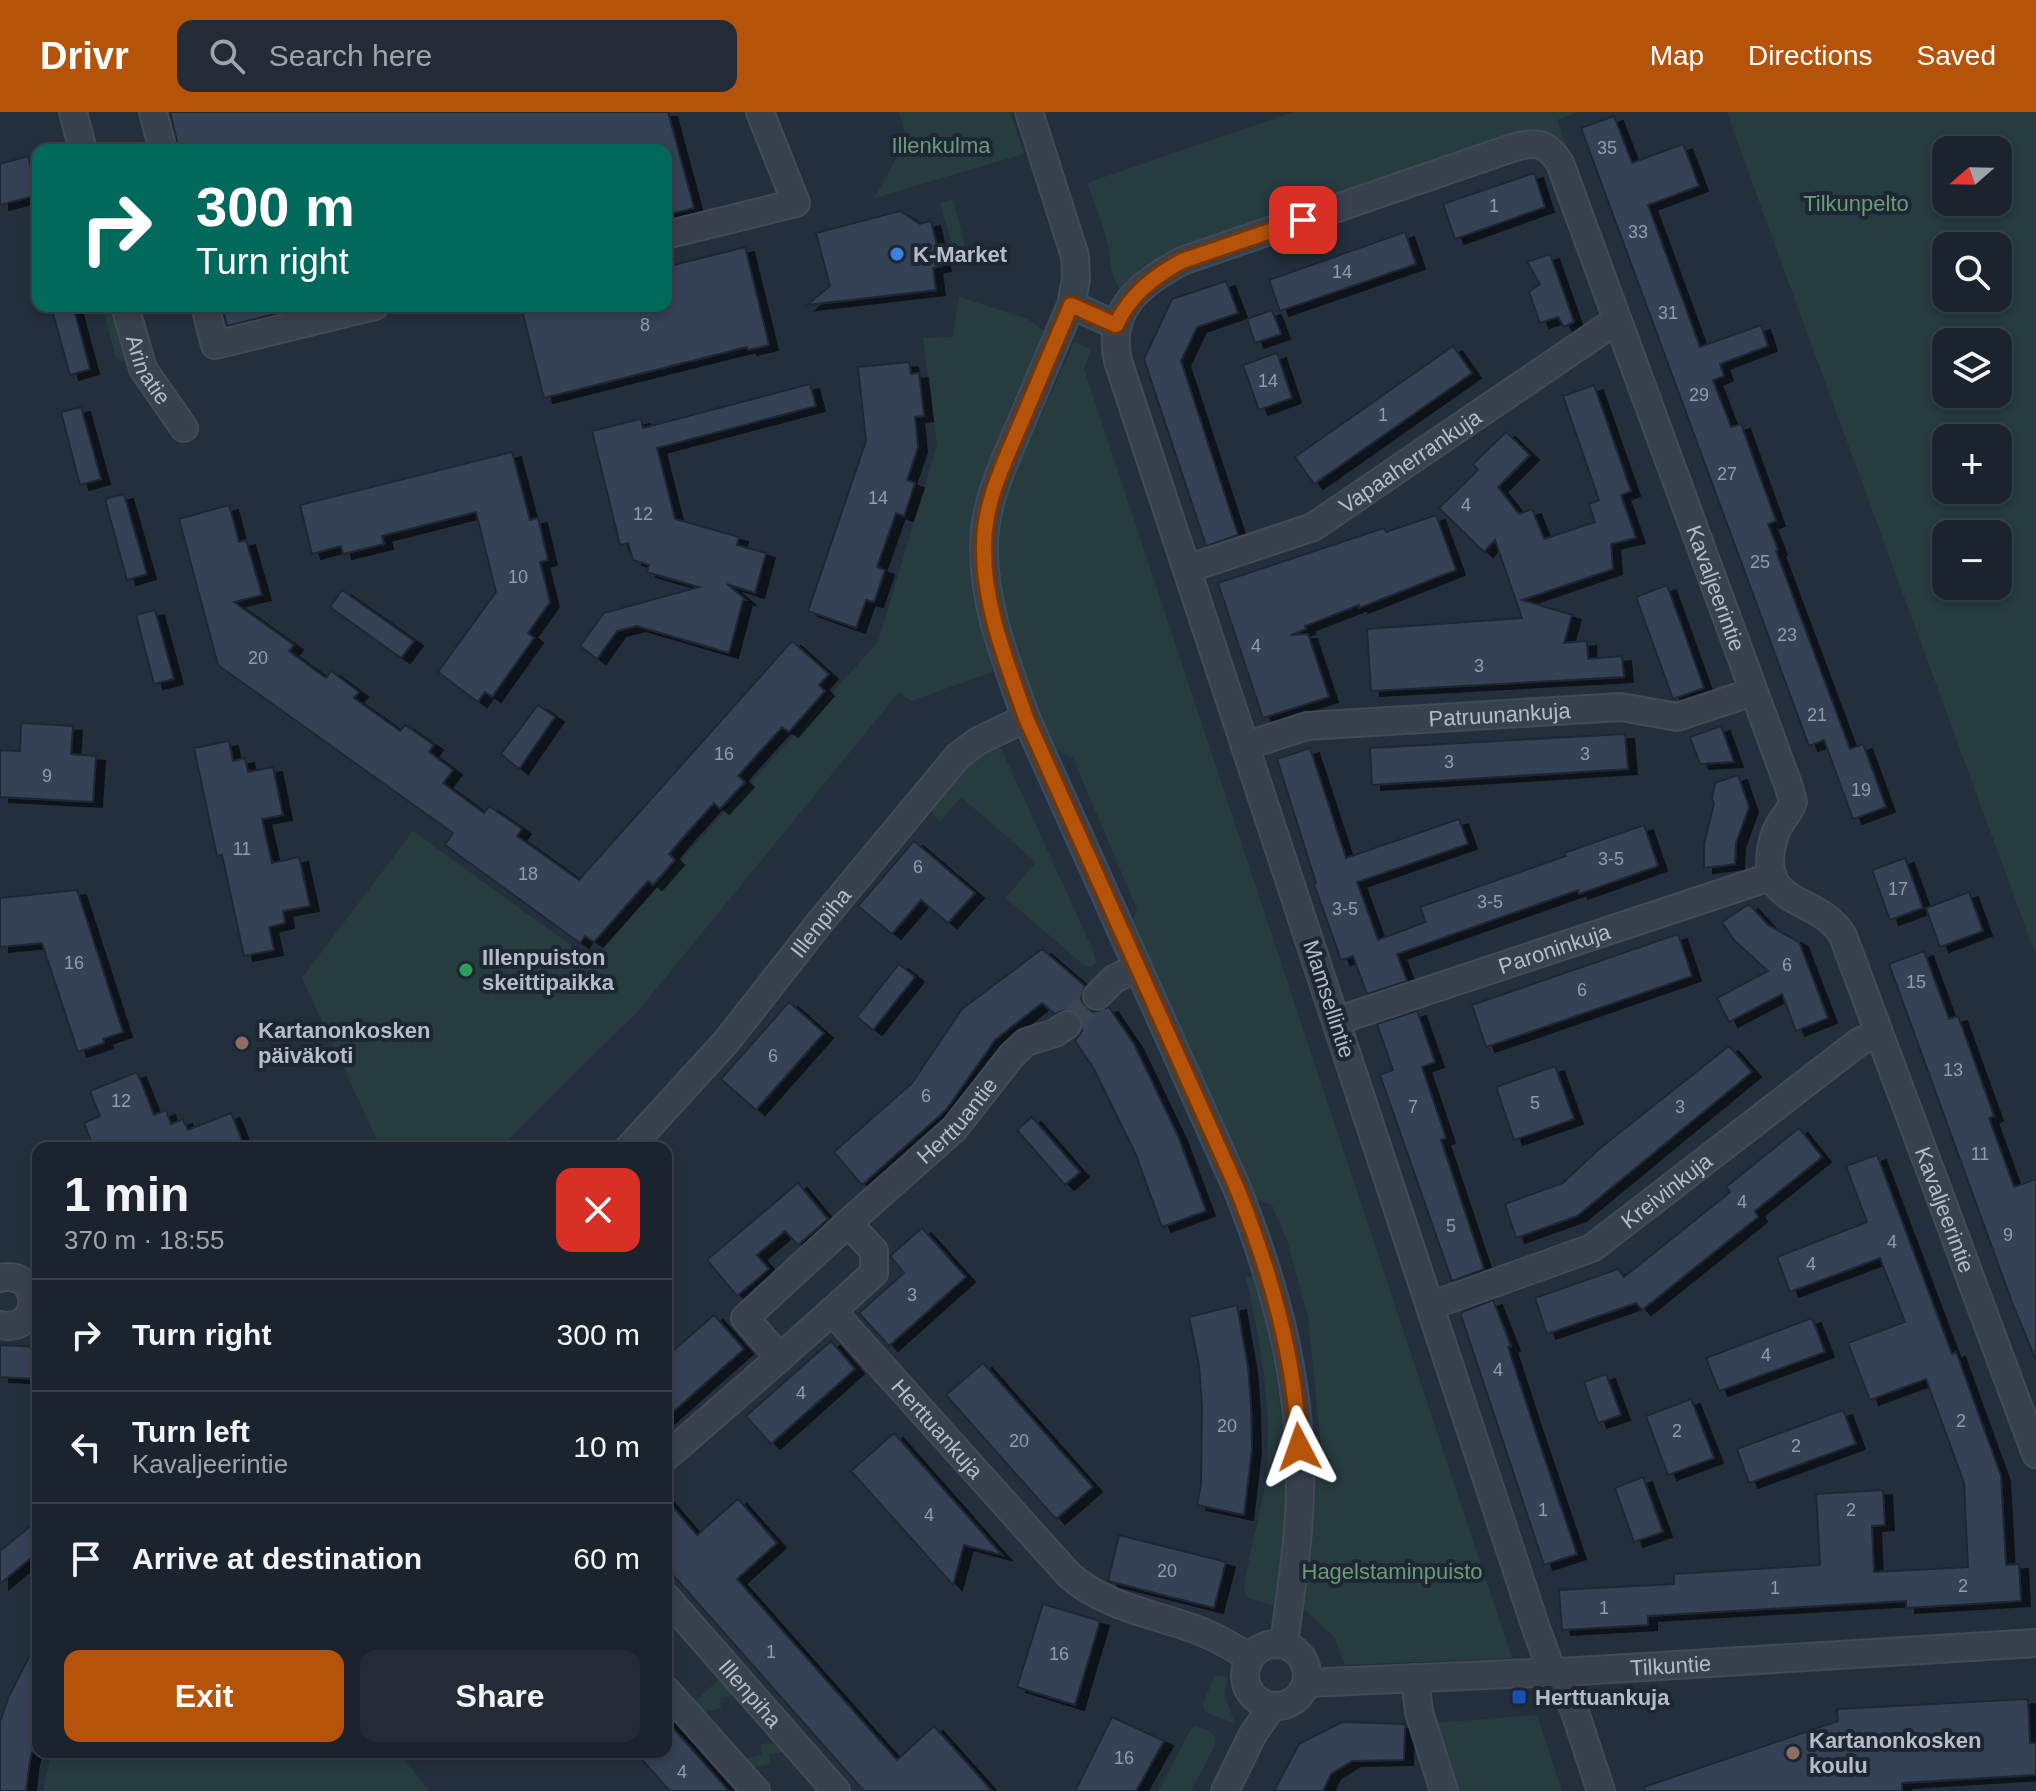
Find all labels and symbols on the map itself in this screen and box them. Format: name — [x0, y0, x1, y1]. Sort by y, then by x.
park label: Illenkulma — [891, 133, 991, 158]
north arrow — [1932, 136, 2012, 216]
house number: 35 — [1597, 138, 1617, 158]
pin — [1269, 186, 1337, 254]
park label: Tilkunpelto — [1803, 191, 1909, 216]
house number: 1 — [1489, 196, 1499, 216]
house number: 33 — [1628, 222, 1648, 242]
place label: K-Market — [913, 242, 1008, 267]
marker: K-Market — [888, 245, 906, 263]
house number: 14 — [1332, 262, 1352, 282]
house number: 31 — [1658, 303, 1678, 323]
house number: 8 — [640, 315, 650, 335]
street label: Arinatie — [121, 332, 176, 409]
house number: 14 — [1258, 371, 1278, 391]
house number: 29 — [1689, 385, 1709, 405]
street label: Vapaaherrankuja — [1334, 404, 1486, 518]
house number: 1 — [1378, 405, 1388, 425]
house number: 27 — [1717, 464, 1737, 484]
house number: 14 — [868, 488, 888, 508]
house number: 4 — [1461, 495, 1471, 515]
house number: 12 — [633, 504, 653, 524]
street label: Kavaljeerintie — [1681, 522, 1750, 654]
house number: 25 — [1750, 552, 1770, 572]
house number: 10 — [508, 567, 528, 587]
house number: 23 — [1777, 625, 1797, 645]
house number: 4 — [1251, 636, 1261, 656]
house number: 20 — [248, 648, 268, 668]
house number: 3 — [1474, 656, 1484, 676]
street label: Patruunankuja — [1428, 698, 1572, 731]
house number: 21 — [1807, 705, 1827, 725]
house number: 16 — [714, 744, 734, 764]
house number: 3 — [1580, 744, 1590, 764]
house number: 3 — [1444, 752, 1454, 772]
house number: 9 — [42, 766, 52, 786]
house number: 19 — [1851, 780, 1871, 800]
house number: 11 — [233, 839, 251, 859]
house number: 3-5 — [1598, 849, 1624, 869]
house number: 6 — [913, 857, 923, 877]
house number: 18 — [518, 864, 538, 884]
house number: 17 — [1888, 879, 1908, 899]
street label: Illenpiha — [785, 882, 856, 962]
house number: 3-5 — [1477, 892, 1503, 912]
house number: 3-5 — [1332, 899, 1358, 919]
street label: Paroninkuja — [1495, 918, 1614, 979]
street label: Mamsellintie — [1298, 937, 1360, 1061]
place label: Illenpuiston skeittipaikka — [482, 945, 615, 995]
house number: 16 — [64, 953, 84, 973]
house number: 6 — [1782, 955, 1792, 975]
marker: Illenpuiston skeittipaikka — [457, 961, 475, 979]
house number: 15 — [1906, 972, 1926, 992]
house number: 6 — [1577, 980, 1587, 1000]
place label: Kartanonkosken päiväkoti — [258, 1018, 430, 1068]
marker: Kartanonkosken päiväkoti — [233, 1034, 251, 1052]
house number: 6 — [768, 1046, 778, 1066]
house number: 13 — [1943, 1060, 1963, 1080]
street label: Herttuantie — [912, 1072, 1002, 1169]
house number: 6 — [921, 1086, 931, 1106]
house number: 12 — [111, 1091, 131, 1111]
house number: 5 — [1530, 1093, 1540, 1113]
house number: 7 — [1408, 1097, 1418, 1117]
house number: 3 — [1675, 1097, 1685, 1117]
street label: Kavaljeerintie — [1910, 1143, 1980, 1276]
house number: 11 — [1971, 1144, 1989, 1164]
street label: Kreivinkuja — [1616, 1147, 1717, 1233]
house number: 4 — [1737, 1192, 1747, 1212]
house number: 5 — [1446, 1216, 1456, 1236]
house number: 9 — [2003, 1225, 2013, 1245]
house number: 4 — [1887, 1232, 1897, 1252]
house number: 4 — [1806, 1254, 1816, 1274]
house number: 3 — [907, 1285, 917, 1305]
house number: 4 — [1761, 1345, 1771, 1365]
house number: 4 — [1493, 1360, 1503, 1380]
street label: Herttuankuja — [887, 1374, 989, 1484]
house number: 4 — [796, 1383, 806, 1403]
position arrow — [1257, 1405, 1341, 1489]
house number: 2 — [1956, 1411, 1966, 1431]
house number: 20 — [1217, 1416, 1237, 1436]
house number: 2 — [1672, 1421, 1682, 1441]
house number: 20 — [1009, 1431, 1029, 1451]
house number: 2 — [1791, 1436, 1801, 1456]
house number: 1 — [1538, 1500, 1548, 1520]
house number: 2 — [1846, 1500, 1856, 1520]
house number: 4 — [924, 1505, 934, 1525]
park label: Hagelstaminpuisto — [1302, 1559, 1482, 1584]
house number: 20 — [1157, 1561, 1177, 1581]
house number: 2 — [1958, 1576, 1968, 1596]
house number: 1 — [1770, 1578, 1780, 1598]
house number: 1 — [1599, 1598, 1609, 1618]
house number: 1 — [766, 1642, 776, 1662]
house number: 16 — [1049, 1644, 1069, 1664]
street label: Tilkuntie — [1629, 1650, 1712, 1680]
street label: Illenpiha — [714, 1654, 787, 1733]
place label: Herttuankuja — [1535, 1685, 1670, 1710]
marker: Herttuankuja — [1510, 1688, 1528, 1706]
place label: Kartanonkosken koulu — [1809, 1728, 1981, 1778]
marker: Kartanonkosken koulu — [1784, 1744, 1802, 1762]
house number: 16 — [1114, 1748, 1134, 1768]
house number: 4 — [677, 1762, 687, 1782]

